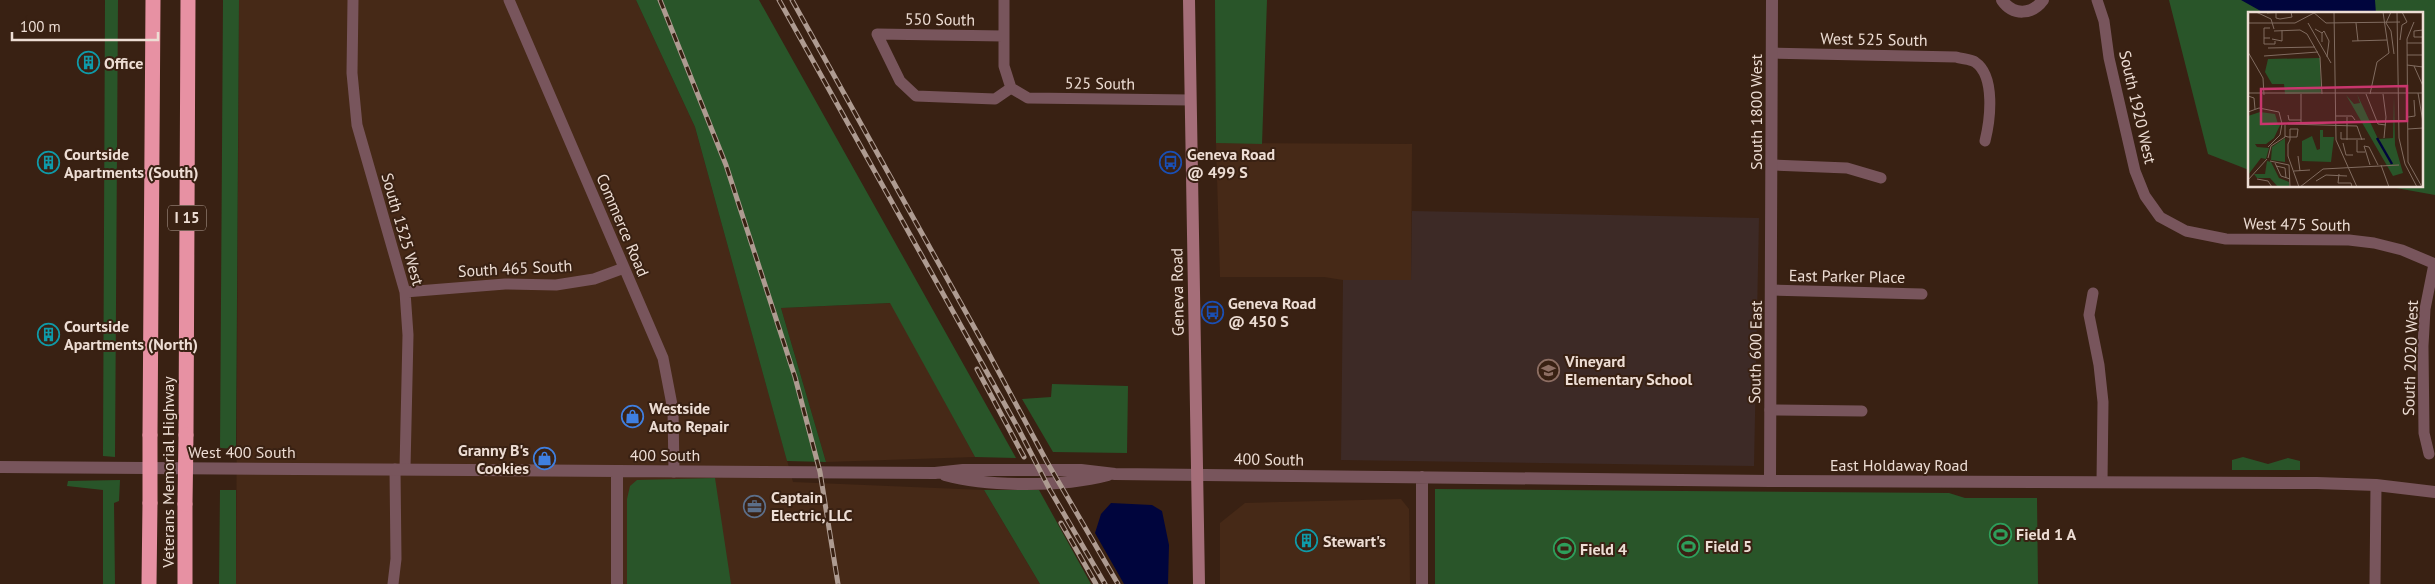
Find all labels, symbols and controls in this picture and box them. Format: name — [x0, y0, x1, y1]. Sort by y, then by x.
street label: 550 South — [905, 8, 975, 30]
scale bar — [12, 10, 159, 42]
inset map — [2248, 12, 2422, 188]
text: 100 m — [20, 17, 61, 36]
street label: West 525 South — [1820, 28, 1928, 50]
street label: South 1920 West — [2115, 48, 2161, 166]
building icon: Office — [76, 51, 100, 75]
place label: Office — [104, 53, 144, 73]
street label: South 1800 West — [1746, 53, 1766, 170]
street label: 525 South — [1065, 72, 1135, 94]
place label: Courtside Apartments (South) — [64, 144, 199, 182]
place label: Geneva Road @ 499 S — [1187, 144, 1275, 182]
building icon: Courtside Apartments (South) — [36, 151, 60, 175]
bus stop icon: Geneva Road @ 499 S — [1159, 151, 1183, 175]
street label: South 1325 West — [377, 171, 429, 288]
street label: Commerce Road — [592, 171, 654, 279]
road number: I 15 — [168, 206, 206, 230]
street label: West 475 South — [2243, 213, 2351, 235]
street label: Geneva Road — [1166, 248, 1188, 336]
street label: South 465 South — [457, 255, 573, 281]
street label: East Parker Place — [1789, 265, 1905, 287]
place label: Geneva Road @ 450 S — [1228, 293, 1316, 331]
street label: South 2020 West — [2398, 299, 2422, 416]
bus stop icon: Geneva Road @ 450 S — [1200, 300, 1224, 324]
street label: South 600 East — [1744, 300, 1766, 404]
place label: Courtside Apartments (North) — [64, 316, 198, 354]
building icon: Courtside Apartments (North) — [36, 323, 60, 347]
place label: Vineyard Elementary School — [1564, 351, 1692, 389]
school or university icon: Vineyard Elementary School — [1537, 358, 1561, 382]
street label: Veterans Memorial Highway — [158, 376, 178, 569]
place label: Westside Auto Repair — [649, 398, 729, 436]
shop icon: Westside Auto Repair — [621, 405, 645, 429]
place label: Granny B's Cookies — [458, 440, 529, 478]
street label: West 400 South — [188, 442, 296, 462]
street label: 400 South — [630, 445, 700, 465]
shop icon: Granny B's Cookies — [533, 447, 557, 471]
street label: 400 South — [1234, 448, 1304, 470]
street label: East Holdaway Road — [1830, 455, 1968, 475]
place label: Captain Electric, LLC — [771, 487, 852, 525]
office icon: Captain Electric, LLC — [743, 494, 767, 518]
sports icon: Field 1 A — [1988, 522, 2012, 546]
place label: Field 1 A — [2016, 524, 2076, 544]
building icon: Stewart's — [1295, 529, 1319, 553]
place label: Stewart's — [1323, 531, 1386, 551]
sports icon: Field 5 — [1677, 534, 1701, 558]
place label: Field 5 — [1705, 536, 1752, 556]
sports icon: Field 4 — [1552, 537, 1576, 561]
place label: Field 4 — [1580, 539, 1627, 559]

